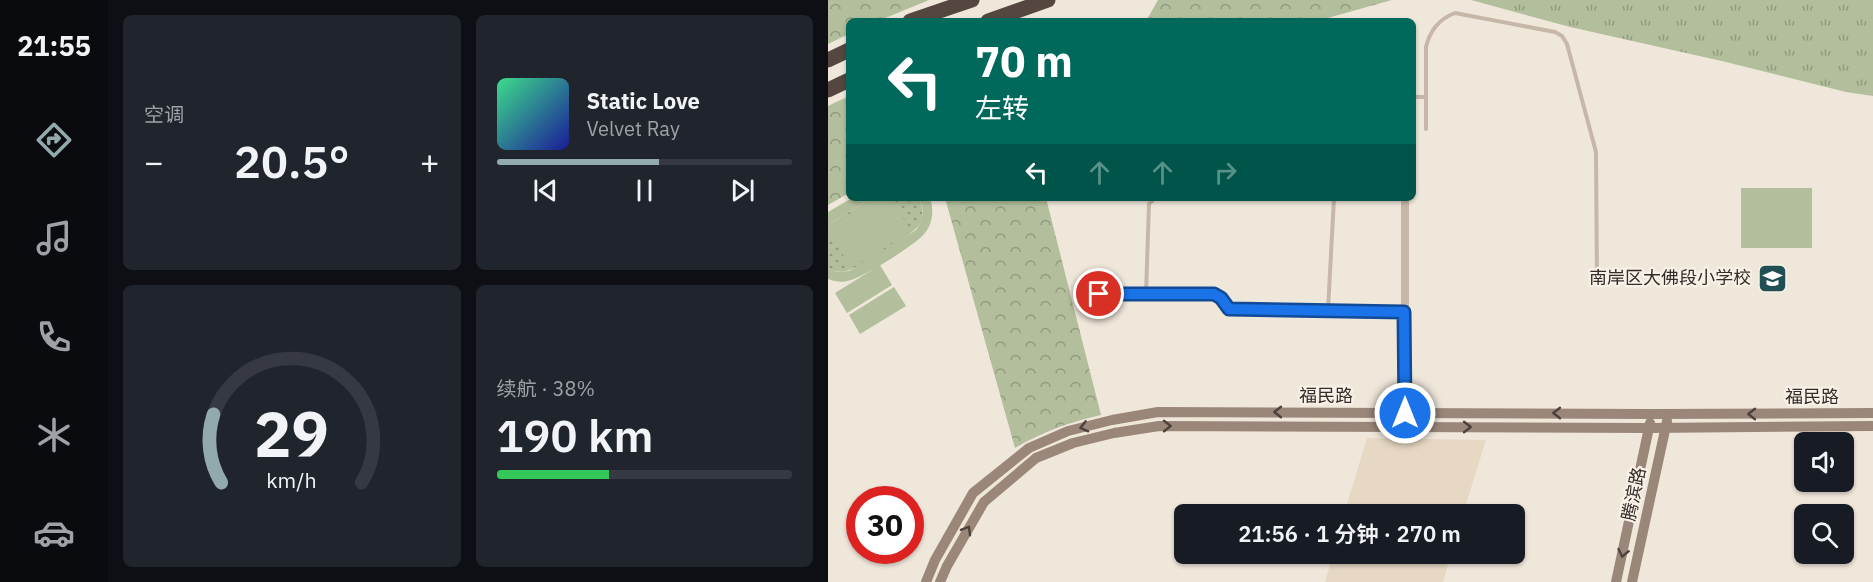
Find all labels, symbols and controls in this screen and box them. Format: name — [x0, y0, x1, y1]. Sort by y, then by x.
text: 21:55 — [17, 28, 91, 63]
text: 70 m — [975, 34, 1073, 89]
icon: left — [876, 42, 954, 120]
text: Static Love — [587, 86, 700, 115]
text: 左转 — [975, 90, 1029, 125]
text: 空调 — [144, 101, 184, 128]
text: Velvet Ray — [587, 115, 680, 142]
icon: directions — [33, 119, 75, 161]
text: 20.5° — [234, 132, 350, 190]
text: − — [144, 140, 164, 183]
text: + — [420, 140, 440, 183]
icon: left — [1020, 156, 1053, 189]
icon: ahead — [1083, 156, 1116, 189]
icon: ahead — [1146, 156, 1179, 189]
icon: right — [1209, 156, 1242, 189]
icon: previous — [529, 174, 562, 207]
icon: pause — [628, 174, 661, 207]
icon: next — [726, 174, 759, 207]
icon: music — [33, 217, 75, 259]
school or university icon: 南岸区大佛段小学校 — [1756, 262, 1788, 294]
place label: 南岸区大佛段小学校 — [1589, 266, 1751, 289]
pin — [1073, 268, 1124, 319]
icon: arrive — [1082, 277, 1115, 310]
icon: phone — [33, 316, 75, 358]
text: 续航 · 38% — [497, 375, 595, 402]
position arrow — [1373, 381, 1437, 445]
street label: 福民路 — [1299, 384, 1353, 407]
street label: 福民路 — [1785, 385, 1839, 408]
text: 29 — [254, 393, 329, 474]
text: 190 km — [497, 406, 653, 464]
one-way arrow — [1273, 406, 1282, 418]
one-way arrow — [1552, 407, 1561, 420]
one-way arrow — [1747, 408, 1756, 420]
icon: climate — [33, 414, 75, 456]
one-way arrow — [1079, 419, 1089, 432]
one-way arrow — [1163, 420, 1172, 432]
one-way arrow — [1463, 421, 1472, 433]
map controls — [1794, 432, 1854, 564]
button: sound — [1794, 432, 1854, 492]
street label: 腾滨路 — [1617, 465, 1650, 523]
text: km/h — [267, 466, 317, 494]
speed limit sign: 30 — [846, 486, 924, 564]
button: search — [1794, 504, 1854, 564]
icon: car — [33, 512, 75, 554]
text: 21:56 · 1 分钟 · 270 m — [1238, 519, 1461, 548]
one-way arrow — [960, 526, 972, 536]
one-way arrow — [1617, 548, 1630, 558]

